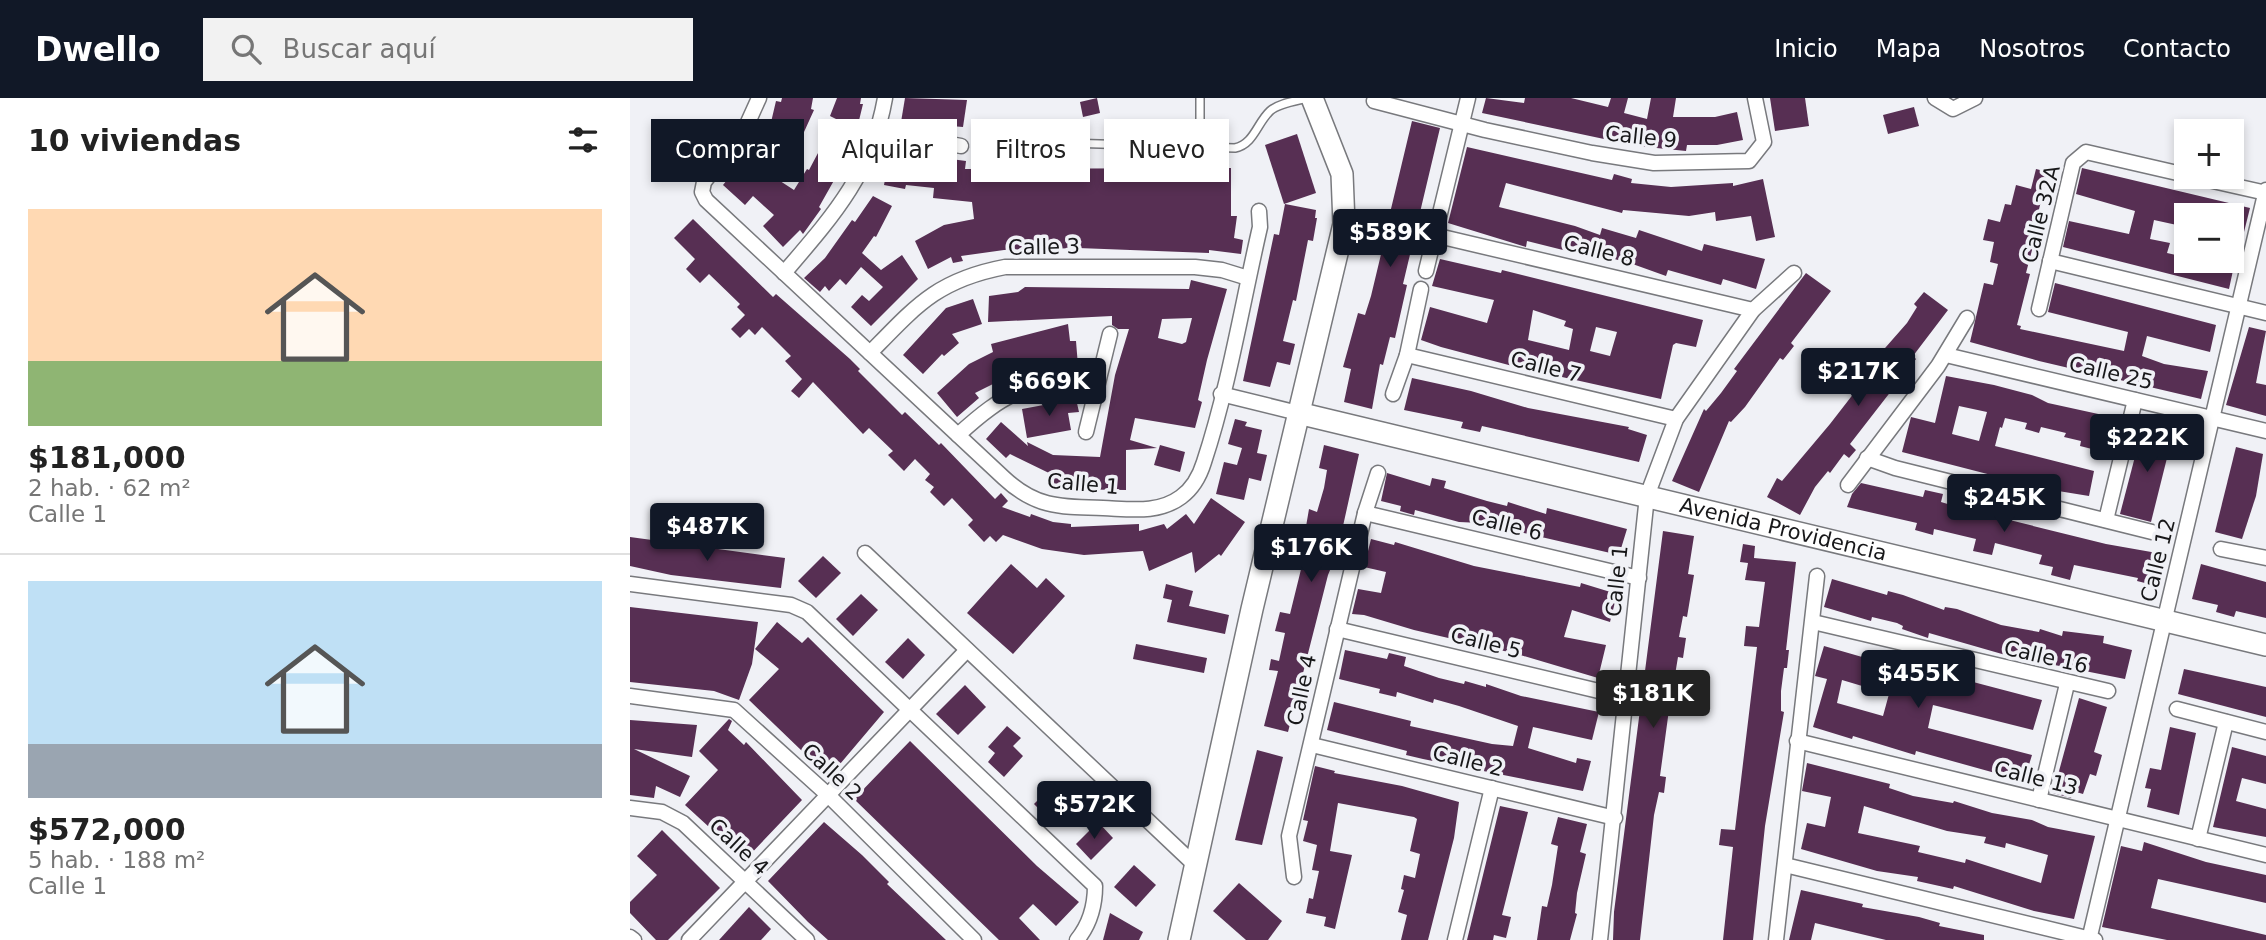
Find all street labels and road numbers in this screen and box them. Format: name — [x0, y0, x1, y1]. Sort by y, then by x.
street label: Calle 9 — [1604, 121, 1678, 153]
street label: Calle 32A — [2017, 162, 2065, 265]
street label: Calle 8 — [1561, 231, 1637, 271]
street label: Calle 3 — [1008, 234, 1080, 260]
street label: Calle 7 — [1508, 347, 1584, 387]
street label: Calle 25 — [2067, 352, 2155, 394]
street label: Calle 1 — [1046, 469, 1120, 499]
street label: Avenida Providencia — [1677, 493, 1889, 566]
street label: Calle 6 — [1469, 505, 1545, 545]
street label: Calle 12 — [2136, 516, 2180, 604]
street label: Calle 1 — [1601, 544, 1633, 618]
street label: Calle 5 — [1448, 623, 1524, 663]
street label: Calle 16 — [2002, 636, 2090, 678]
street label: Calle 4 — [1283, 652, 1321, 728]
street label: Calle 2 — [797, 739, 867, 805]
street label: Calle 2 — [1430, 741, 1506, 781]
street label: Calle 13 — [1992, 756, 2080, 800]
street label: Calle 4 — [704, 814, 774, 880]

